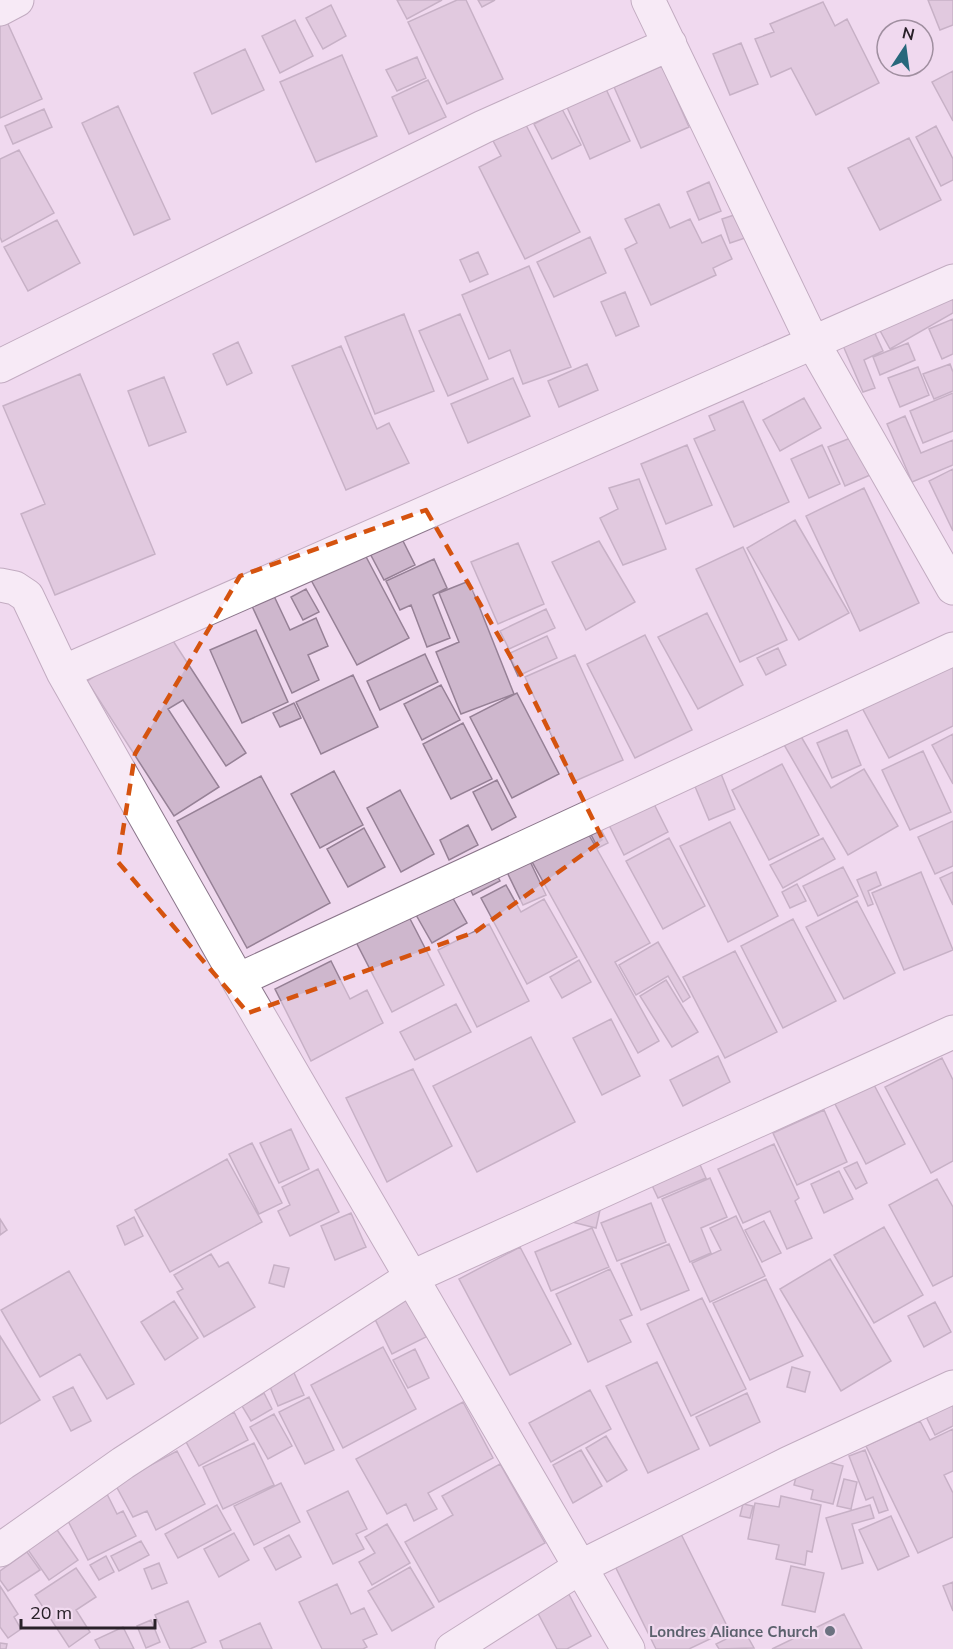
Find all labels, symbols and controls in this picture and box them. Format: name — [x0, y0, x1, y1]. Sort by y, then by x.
north arrow — [875, 18, 935, 78]
text: N — [900, 22, 917, 44]
scale bar — [21, 1592, 154, 1630]
text: 20 m — [30, 1601, 72, 1624]
place label: Londres Aliance Church — [649, 1622, 818, 1641]
marker: Londres Aliance Church — [823, 1624, 837, 1638]

